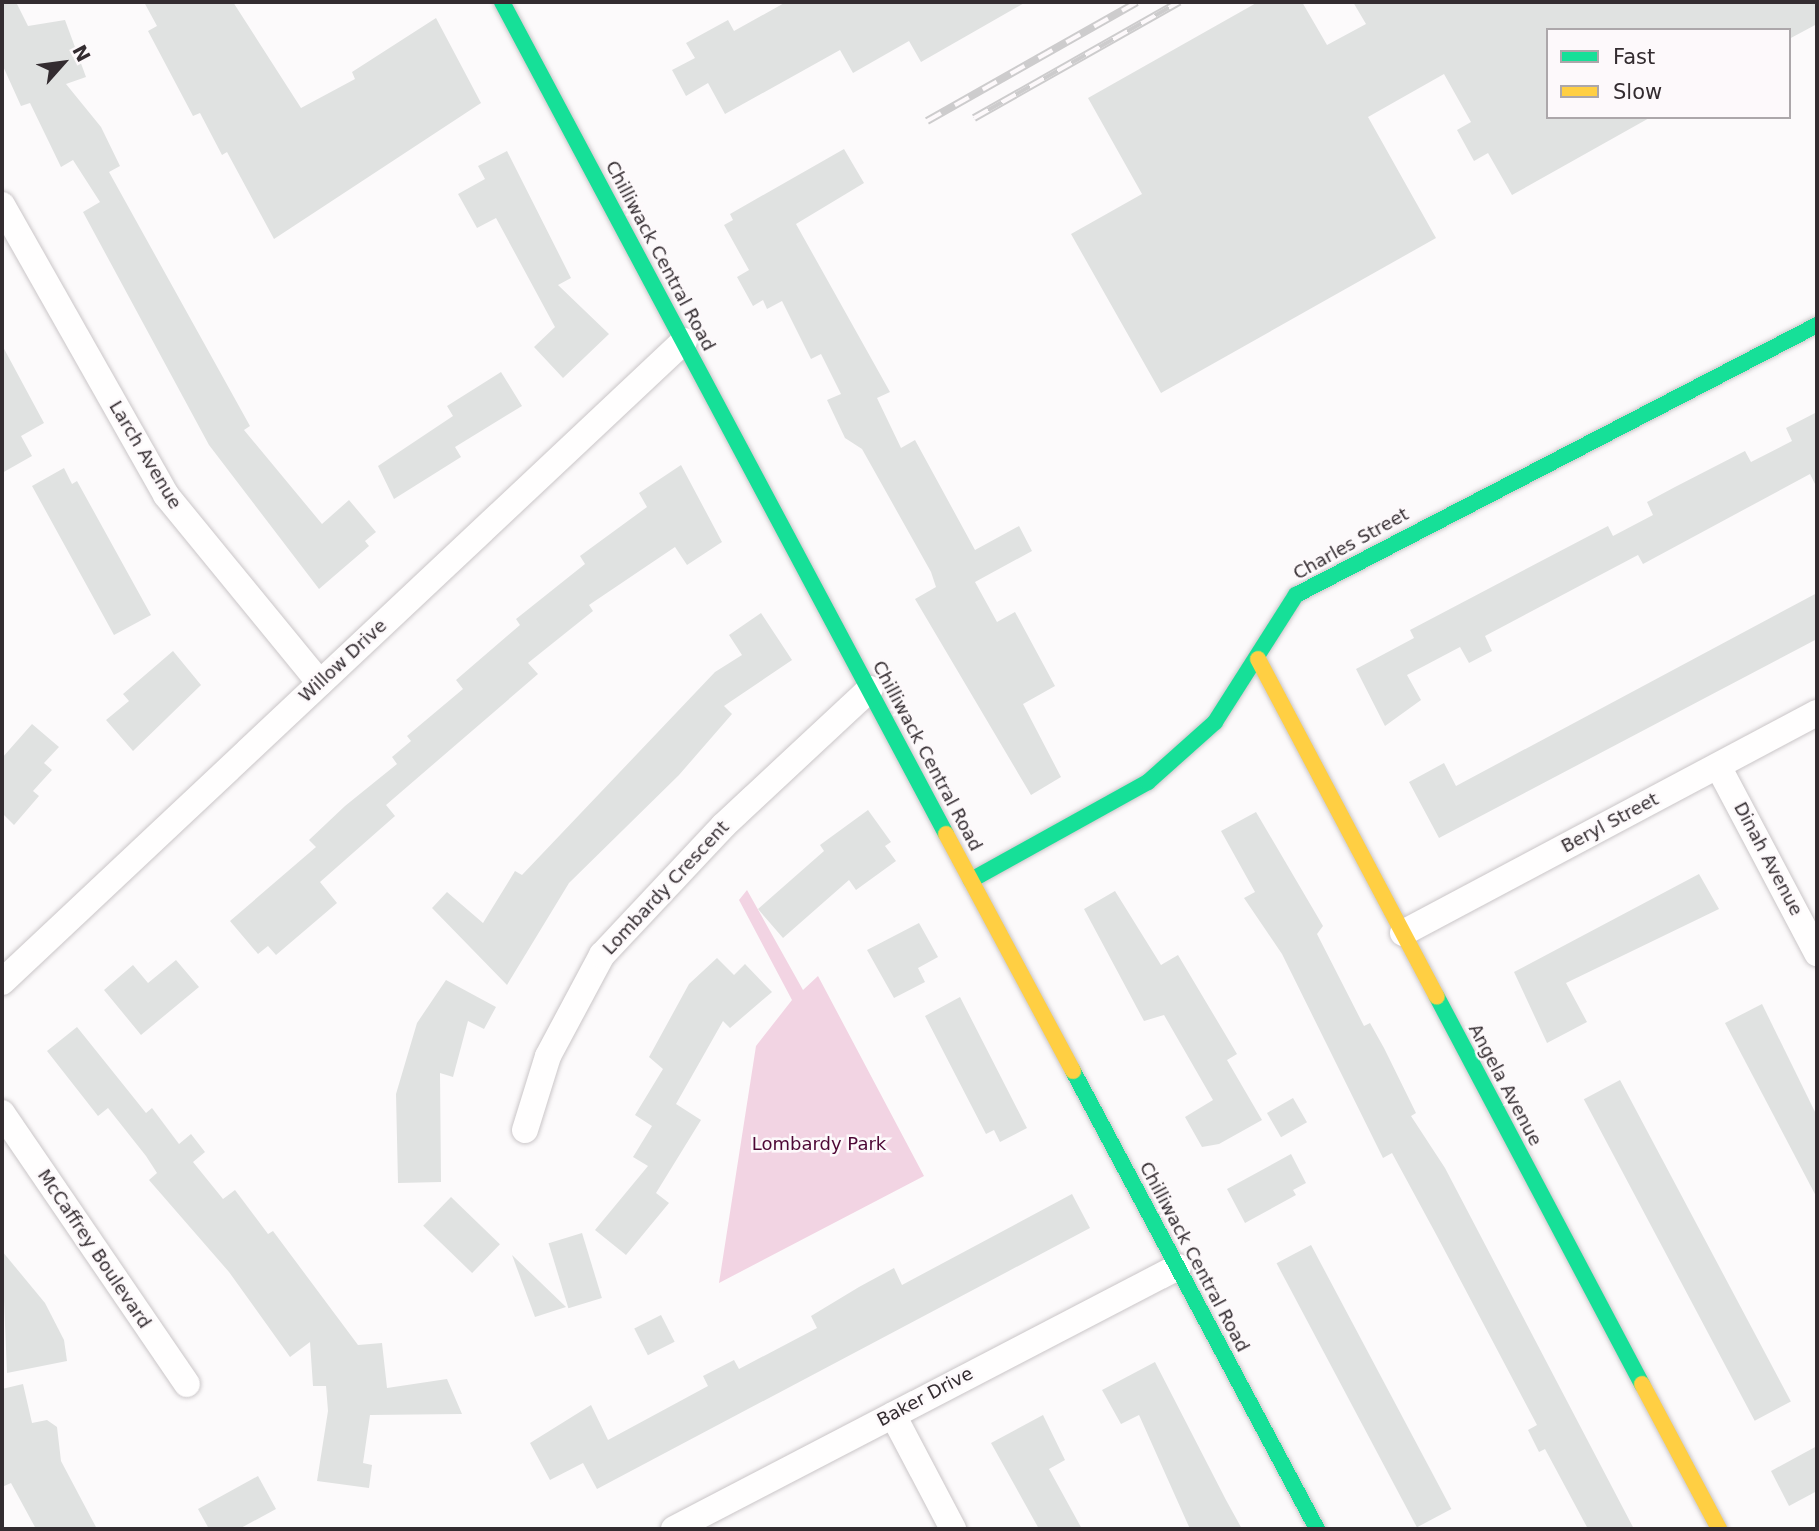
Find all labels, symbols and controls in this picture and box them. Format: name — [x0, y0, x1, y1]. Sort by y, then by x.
north arrow — [28, 28, 98, 98]
legend — [1546, 28, 1791, 119]
text: N — [68, 41, 95, 65]
text: Fast — [1613, 45, 1655, 69]
text: Slow — [1613, 80, 1662, 104]
street label: Chilliwack Central Road — [601, 157, 719, 355]
street label: Larch Avenue — [104, 397, 186, 513]
street label: Charles Street — [1290, 503, 1412, 585]
street label: Willow Drive — [295, 615, 391, 707]
street label: Chilliwack Central Road — [868, 657, 986, 855]
street label: Beryl Street — [1558, 788, 1662, 858]
street label: Dinah Avenue — [1729, 799, 1807, 919]
street label: Lombardy Crescent — [598, 817, 734, 959]
street label: Angela Avenue — [1464, 1020, 1546, 1150]
park label: Lombardy Park — [752, 1133, 886, 1155]
street label: Chilliwack Central Road — [1135, 1158, 1253, 1356]
street label: McCaffrey Boulevard — [33, 1165, 155, 1333]
street label: Baker Drive — [873, 1363, 977, 1431]

